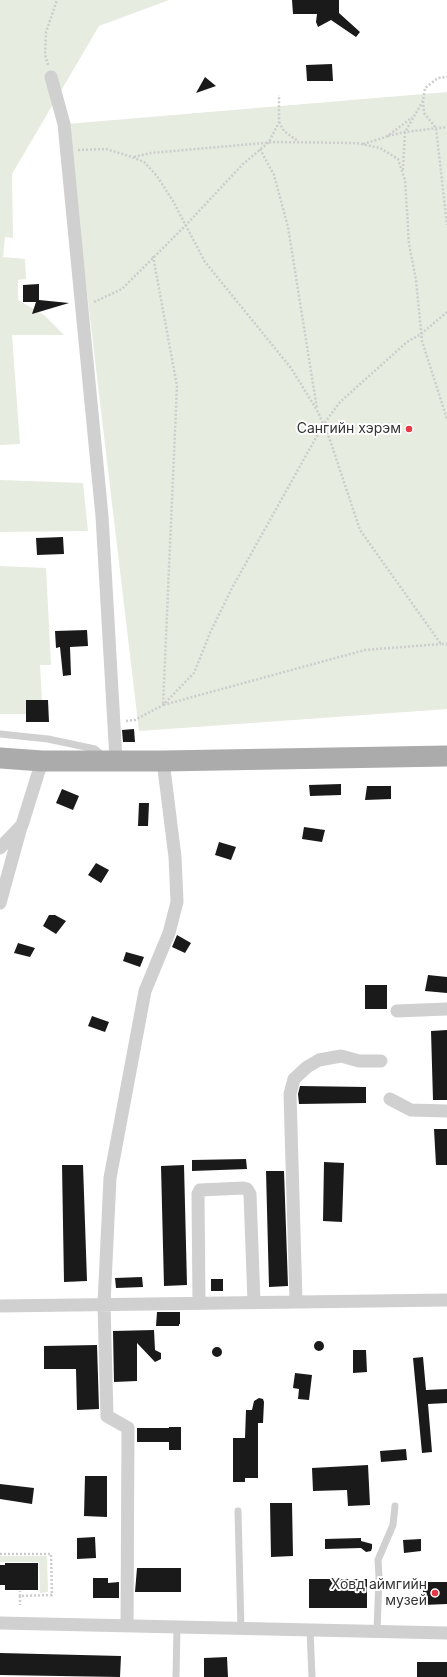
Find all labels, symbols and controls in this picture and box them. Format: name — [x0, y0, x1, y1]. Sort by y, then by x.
place label: Сангийн хэрэм — [297, 421, 401, 437]
marker: Сангийн хэрэм — [404, 424, 414, 434]
place label: Ховд аймгийн музей — [331, 1577, 427, 1610]
marker: Ховд аймгийн музей — [430, 1588, 440, 1598]

